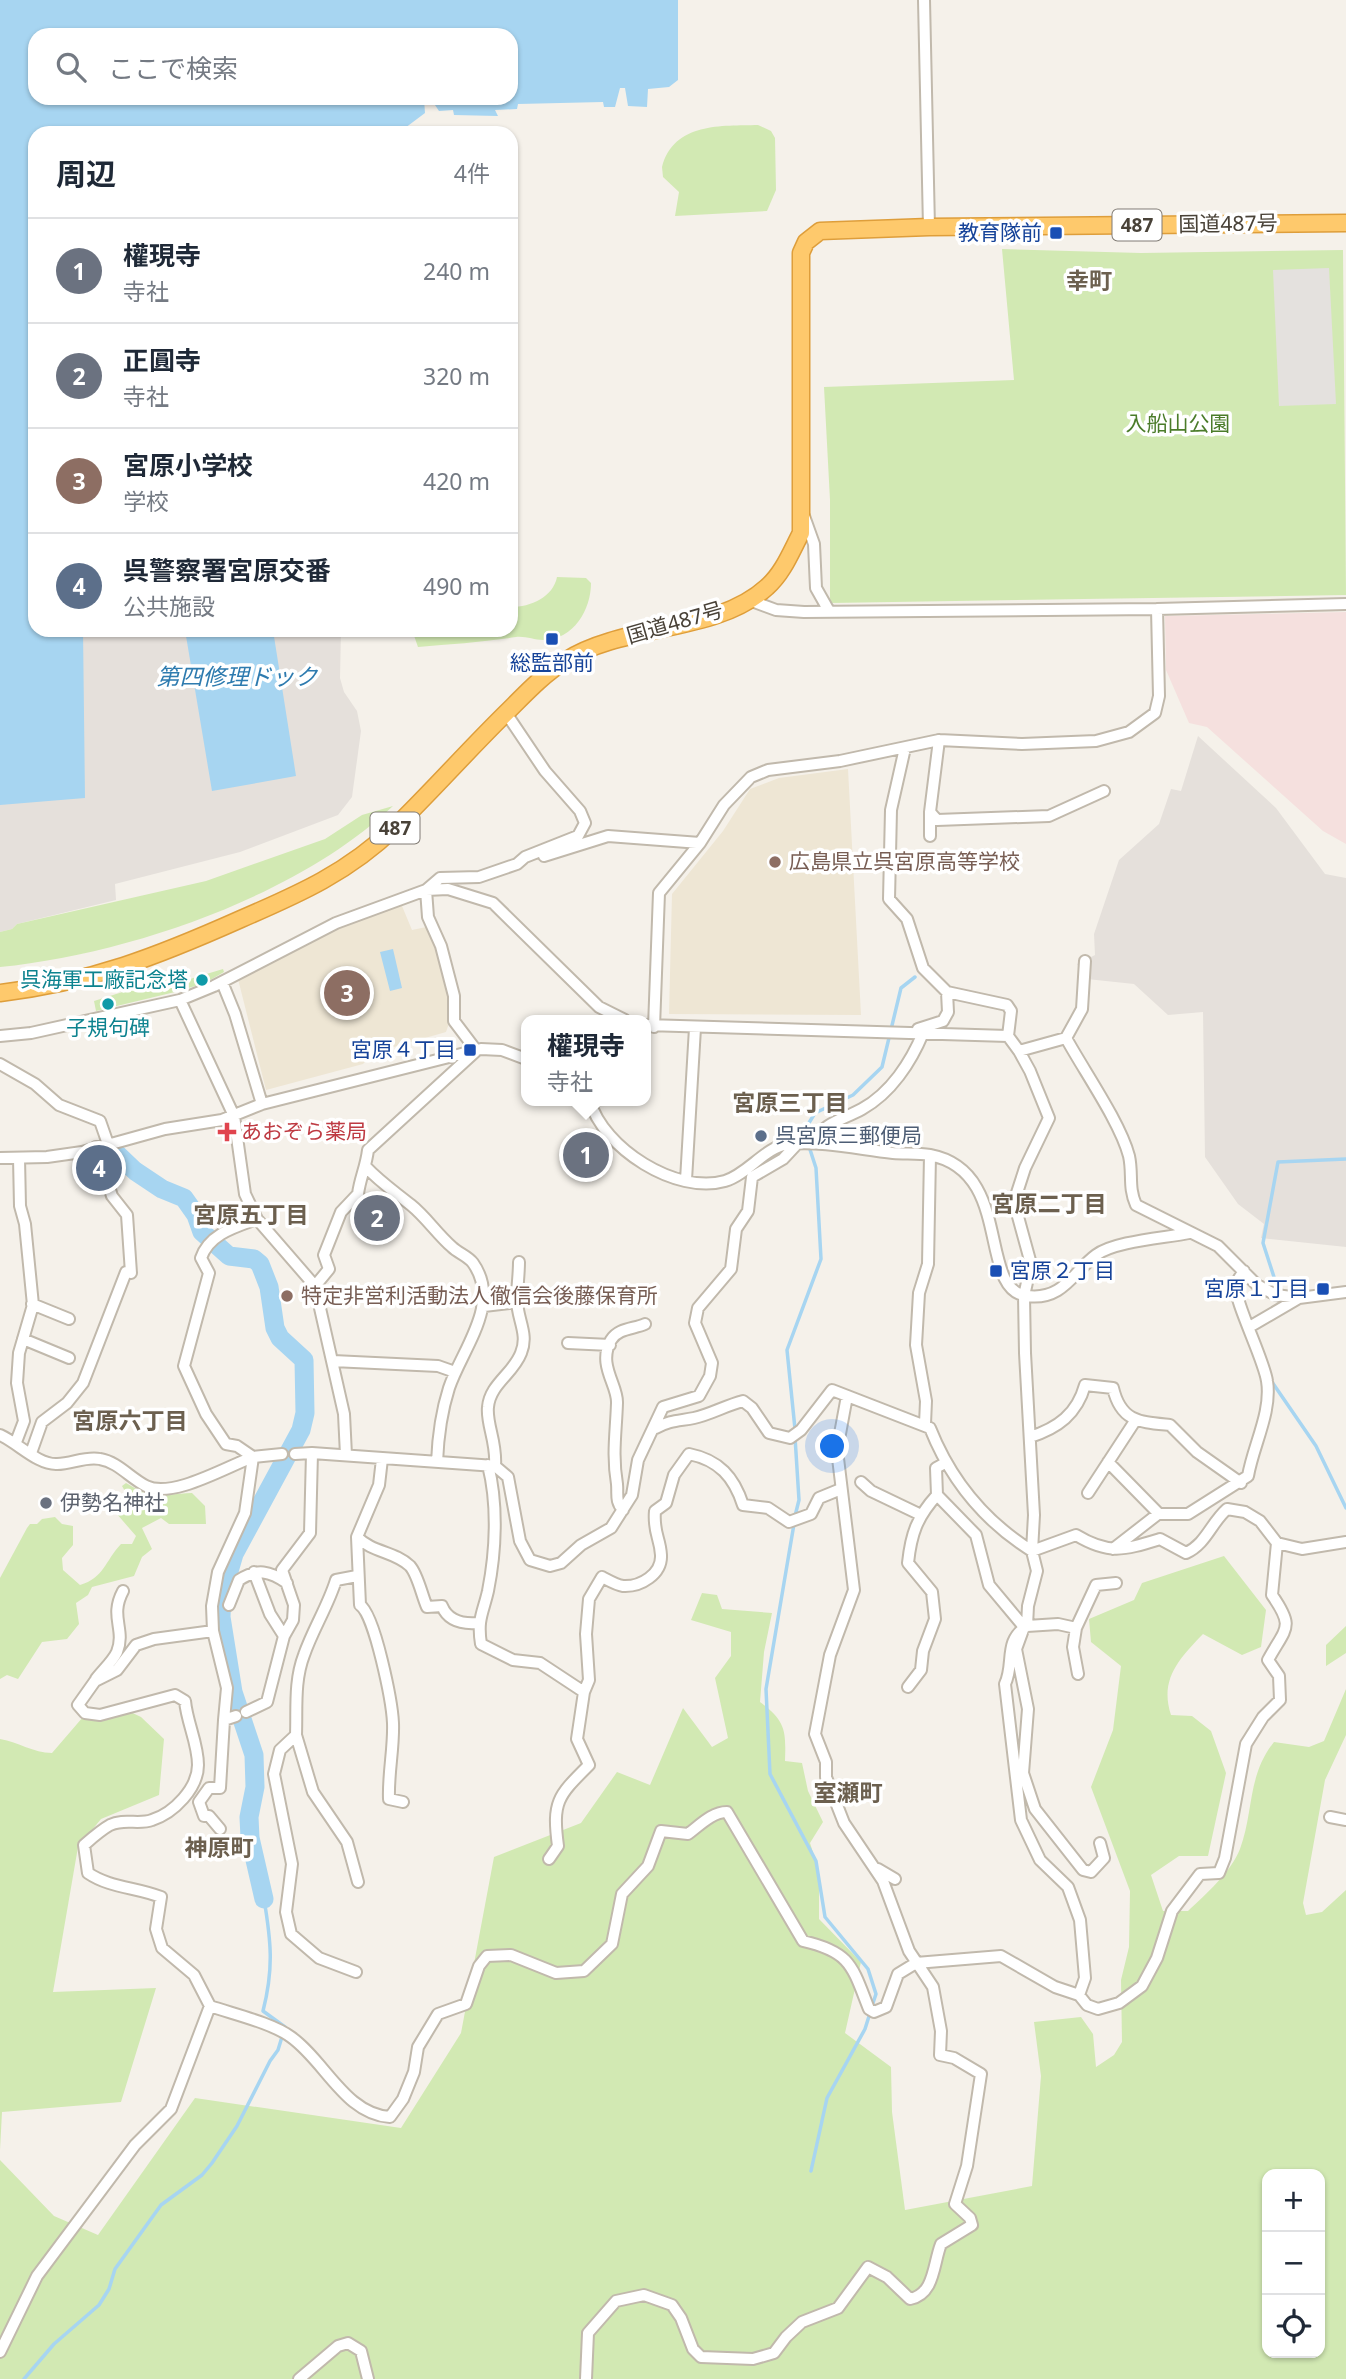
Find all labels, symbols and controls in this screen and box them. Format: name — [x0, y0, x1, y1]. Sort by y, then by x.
search box — [28, 28, 518, 105]
icon: search — [52, 48, 90, 86]
text: ここで検索 — [108, 50, 238, 86]
text: 周辺 — [56, 153, 116, 194]
text: 4件 — [454, 157, 490, 189]
street label: 国道487号 — [1178, 208, 1278, 238]
road number: 487 — [1112, 210, 1162, 241]
place label: 教育隊前 — [958, 218, 1042, 246]
marker: 教育隊前 — [1048, 225, 1064, 241]
text: 權現寺 — [123, 237, 201, 273]
text: 1 — [72, 255, 86, 287]
text: 240 m — [423, 255, 490, 287]
district label: 幸町 — [1066, 264, 1112, 296]
text: 寺社 — [123, 275, 169, 307]
text: 正圓寺 — [123, 342, 201, 378]
text: 2 — [72, 360, 86, 392]
text: 320 m — [423, 360, 490, 392]
text: 寺社 — [123, 380, 169, 412]
park label: 入船山公園 — [1126, 409, 1231, 437]
text: 宮原小学校 — [123, 447, 253, 483]
text: 3 — [72, 465, 86, 497]
text: 420 m — [423, 465, 490, 497]
text: 学校 — [123, 485, 169, 517]
text: 呉警察署宮原交番 — [123, 552, 331, 588]
text: 4 — [72, 570, 86, 602]
text: 490 m — [423, 570, 490, 602]
text: 公共施設 — [123, 590, 215, 622]
street label: 国道487号 — [623, 595, 726, 649]
marker: 総監部前 — [544, 631, 560, 647]
place label: 総監部前 — [510, 648, 594, 676]
water label: 第四修理ドック — [157, 660, 319, 692]
road number: 487 — [370, 813, 420, 844]
place label: 広島県立呉宮原高等学校 — [789, 847, 1020, 875]
marker: 広島県立呉宮原高等学校 — [767, 854, 783, 870]
place label: 呉海軍工廠記念塔 — [20, 965, 188, 993]
pin: 3 — [324, 967, 370, 1019]
marker: 呉海軍工廠記念塔 — [194, 972, 210, 988]
marker: 子規句碑 — [100, 996, 116, 1012]
place label: 子規句碑 — [66, 1013, 150, 1041]
popup — [521, 1015, 651, 1106]
text: 權現寺 — [547, 1027, 625, 1063]
place label: 宮原４丁目 — [351, 1035, 456, 1063]
marker: 宮原４丁目 — [462, 1042, 478, 1058]
text: 寺社 — [547, 1065, 593, 1097]
district label: 宮原三丁目 — [733, 1086, 848, 1118]
place label: あおぞら薬局 — [241, 1117, 367, 1145]
place label: 呉宮原三郵便局 — [775, 1121, 922, 1149]
marker: あおぞら薬局 — [219, 1124, 235, 1140]
marker: 呉宮原三郵便局 — [753, 1128, 769, 1144]
pin: 1 — [563, 1129, 609, 1181]
pin: 4 — [76, 1142, 122, 1194]
district label: 宮原二丁目 — [992, 1187, 1107, 1219]
pin: 2 — [354, 1192, 400, 1244]
district label: 宮原五丁目 — [194, 1198, 309, 1230]
place label: 宮原２丁目 — [1010, 1256, 1115, 1284]
marker: 宮原２丁目 — [988, 1263, 1004, 1279]
place label: 宮原１丁目 — [1204, 1274, 1309, 1302]
place label: 特定非営利活動法人徹信会後藤保育所 — [301, 1281, 658, 1309]
marker: 宮原１丁目 — [1315, 1281, 1331, 1297]
marker: 特定非営利活動法人徹信会後藤保育所 — [279, 1288, 295, 1304]
district label: 宮原六丁目 — [73, 1404, 188, 1436]
your location — [815, 1429, 849, 1463]
place label: 伊勢名神社 — [60, 1488, 165, 1516]
marker: 伊勢名神社 — [38, 1495, 54, 1511]
district label: 室瀬町 — [814, 1776, 883, 1808]
district label: 神原町 — [185, 1831, 254, 1863]
map controls — [1262, 2169, 1325, 2358]
button: + — [1262, 2169, 1325, 2232]
button: − — [1262, 2232, 1325, 2295]
button: locate — [1262, 2295, 1325, 2358]

